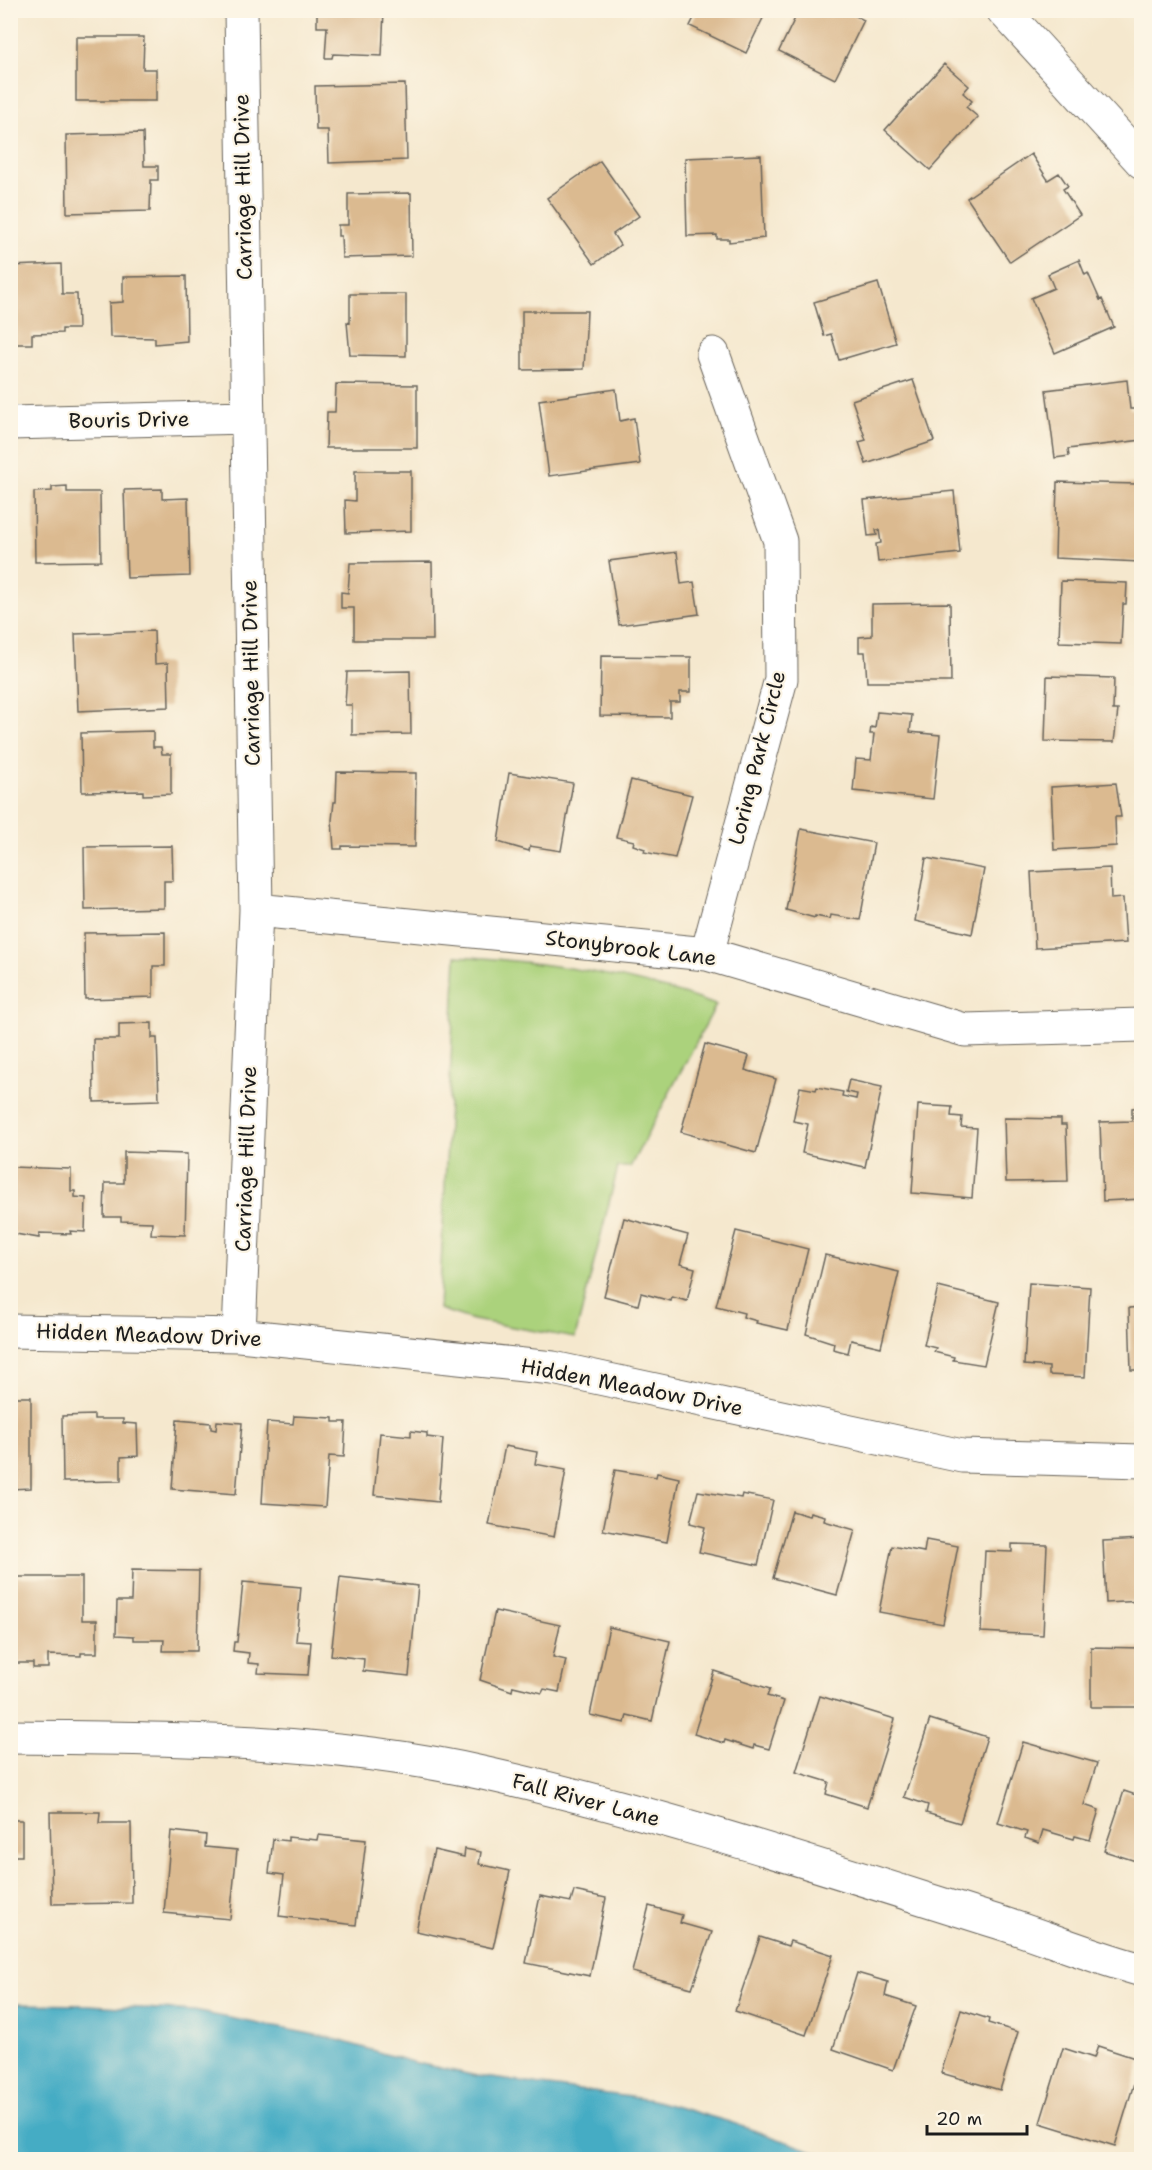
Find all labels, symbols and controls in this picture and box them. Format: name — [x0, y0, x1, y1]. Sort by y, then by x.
street label: Carriage Hill Drive — [227, 94, 259, 280]
street label: Bouris Drive — [68, 405, 190, 435]
street label: Carriage Hill Drive — [235, 580, 267, 766]
street label: Loring Park Circle — [722, 668, 792, 848]
street label: Stonybrook Lane — [544, 924, 718, 972]
street label: Carriage Hill Drive — [229, 1065, 263, 1253]
street label: Hidden Meadow Drive — [36, 1317, 262, 1353]
street label: Hidden Meadow Drive — [518, 1352, 746, 1422]
street label: Fall River Lane — [509, 1767, 663, 1833]
scale bar — [927, 2098, 1028, 2136]
text: 20 m — [936, 2107, 982, 2131]

